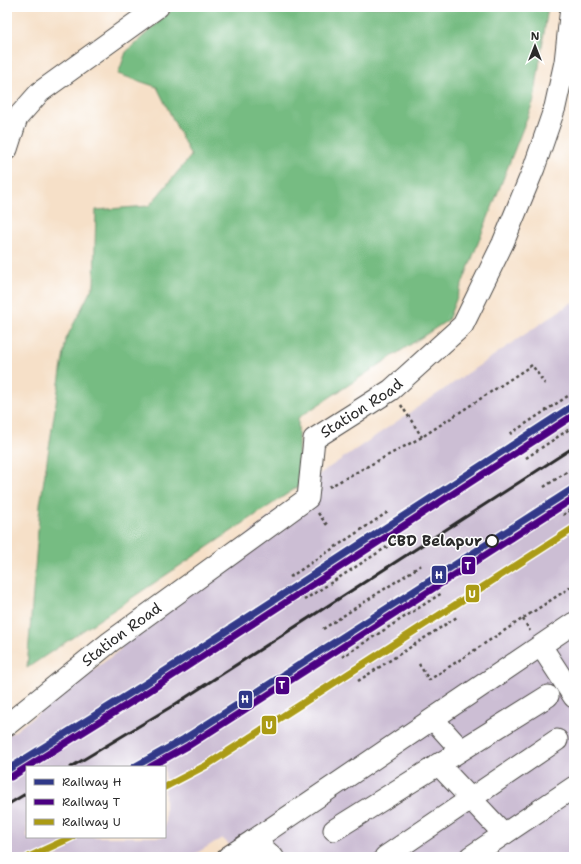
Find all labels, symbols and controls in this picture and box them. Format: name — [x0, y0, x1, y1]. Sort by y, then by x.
north arrow — [515, 26, 555, 66]
text: N — [531, 29, 540, 44]
street label: Station Road — [316, 374, 408, 443]
place label: CBD Belapur — [388, 531, 482, 551]
marker: CBD Belapur — [485, 534, 499, 548]
line badge: T — [461, 556, 476, 575]
text: T — [465, 559, 472, 574]
line badge: H — [431, 565, 447, 584]
text: H — [435, 568, 443, 583]
line badge: U — [465, 584, 480, 603]
text: U — [468, 587, 476, 602]
street label: Station Road — [77, 598, 166, 671]
line badge: T — [275, 676, 290, 695]
text: T — [279, 678, 286, 693]
line badge: H — [238, 690, 253, 709]
text: H — [241, 692, 249, 707]
line badge: U — [261, 715, 277, 735]
text: U — [265, 718, 273, 733]
legend — [26, 766, 166, 838]
text: Railway H — [62, 774, 122, 790]
text: Railway T — [62, 794, 121, 810]
text: Railway U — [62, 814, 121, 830]

